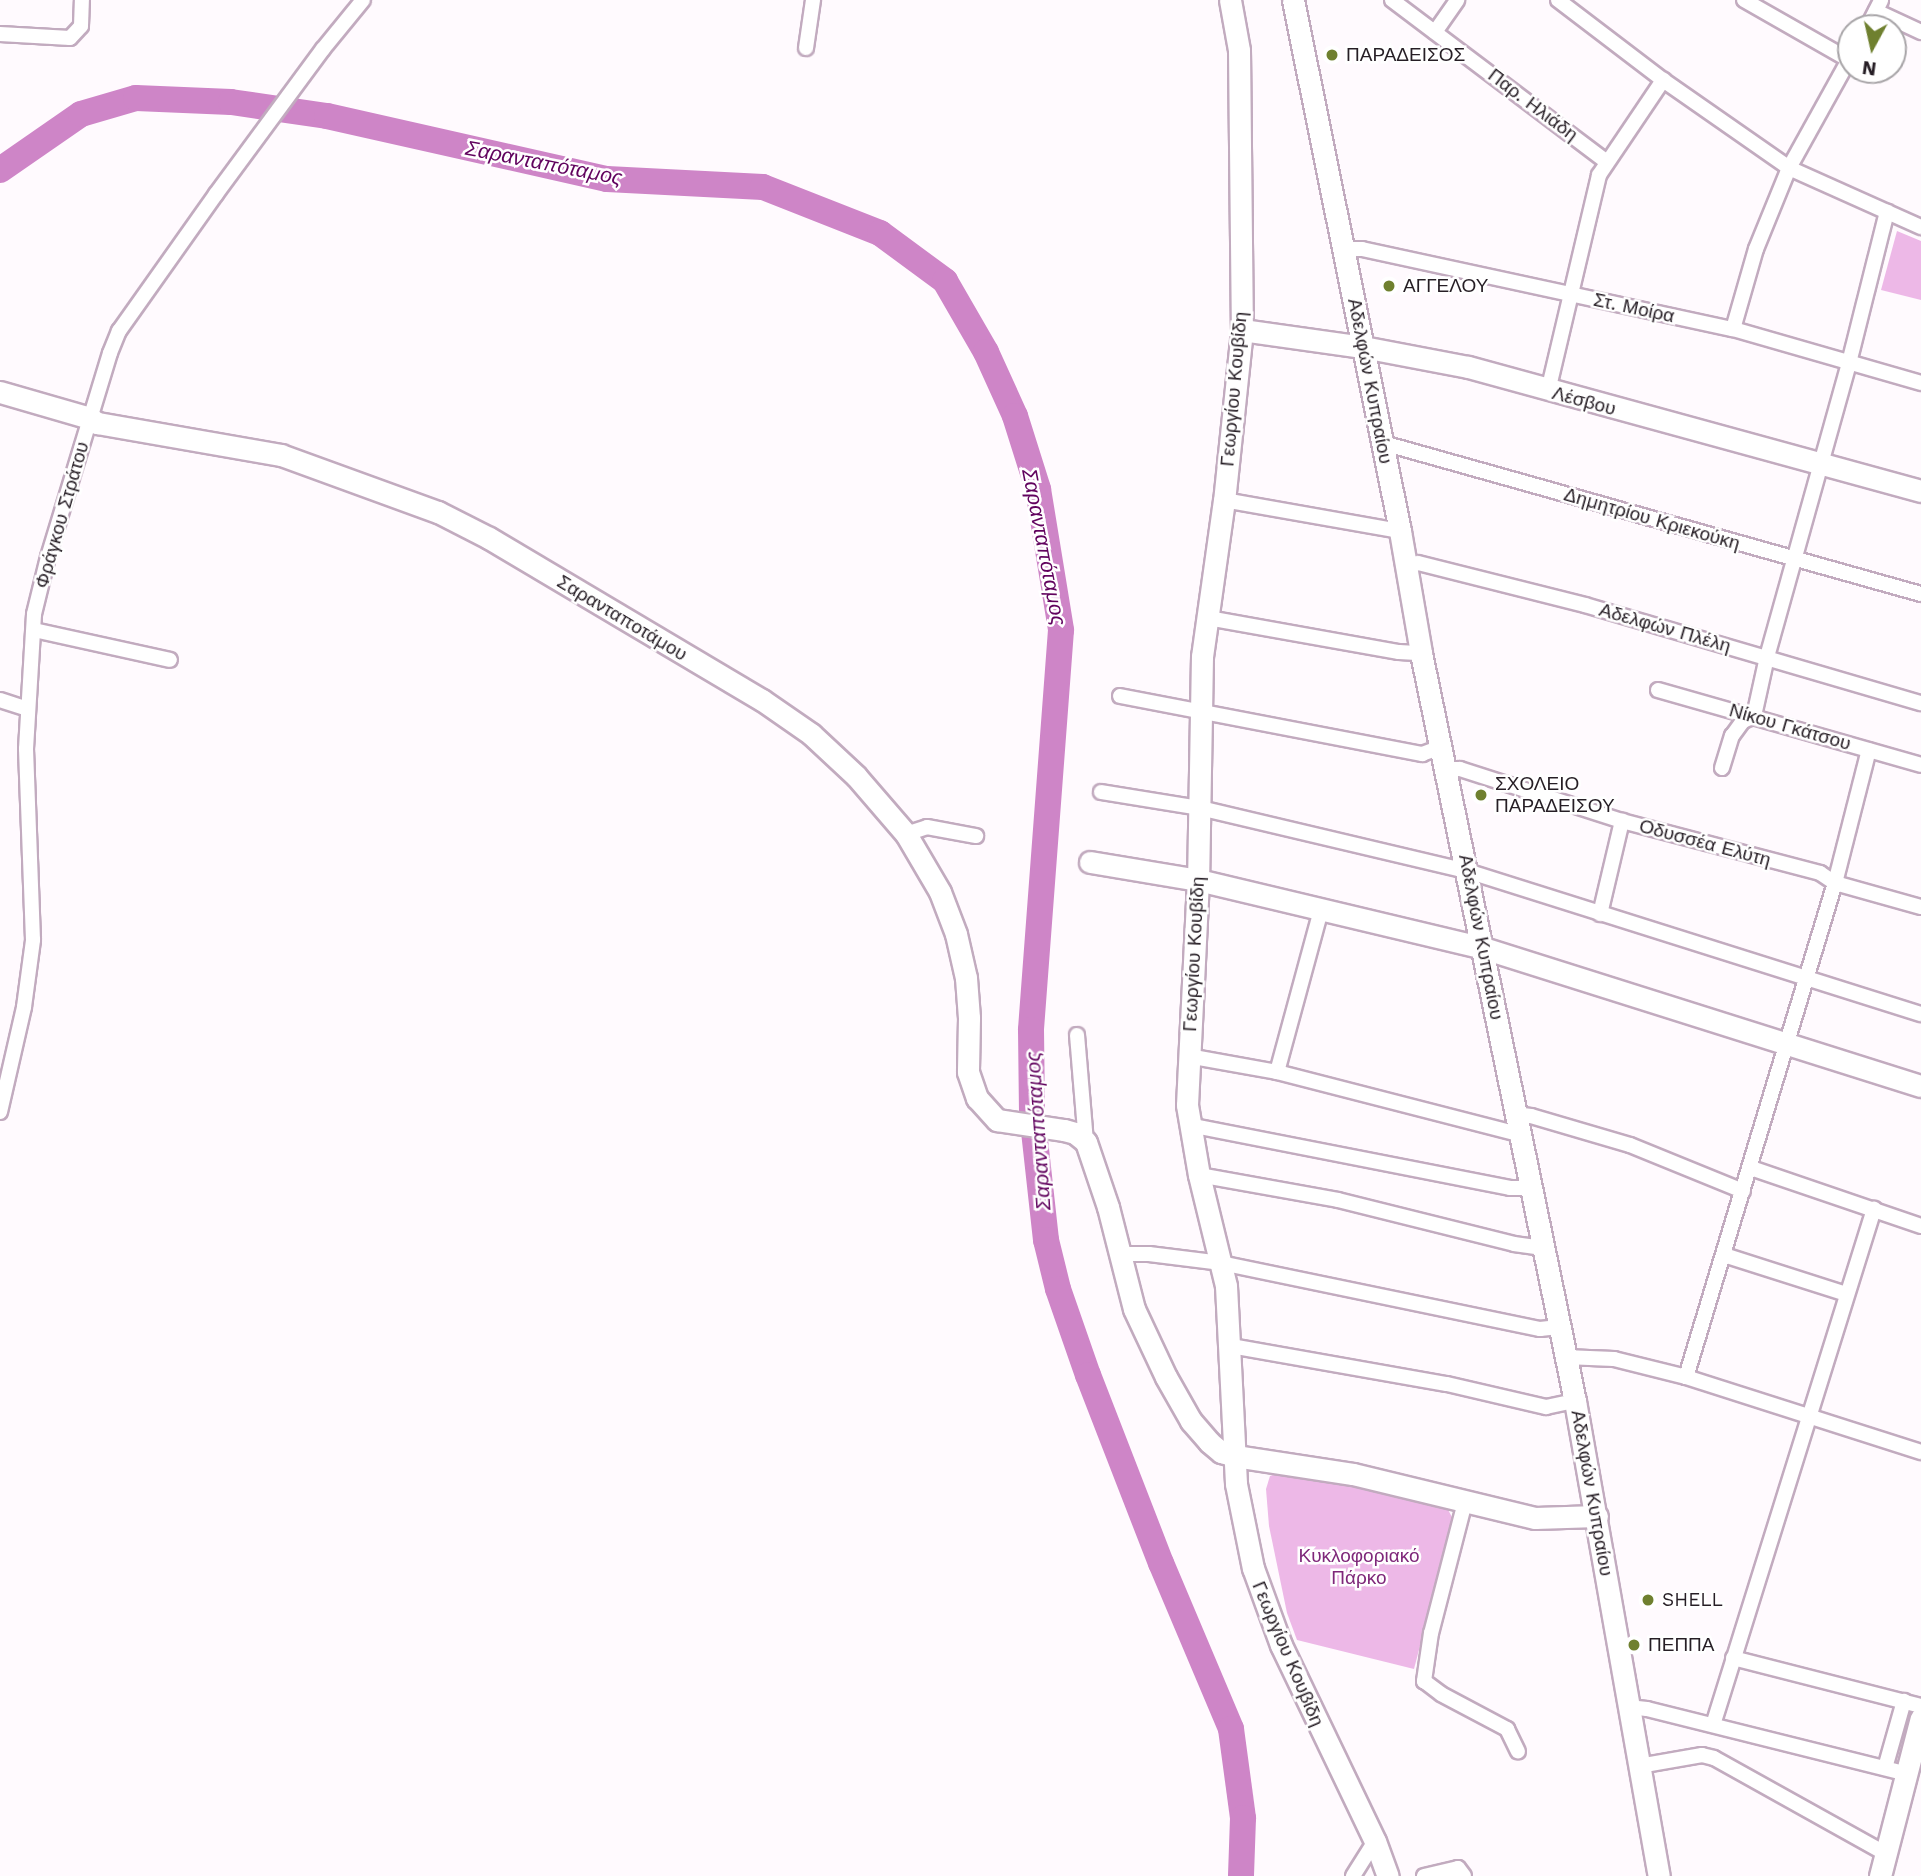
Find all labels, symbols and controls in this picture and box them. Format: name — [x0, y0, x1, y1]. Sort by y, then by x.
north arrow — [1837, 14, 1907, 84]
place label: ΠΑΡΑΔΕΙΣΟΣ — [1346, 44, 1465, 66]
marker: ΠΑΡΑΔΕΙΣΟΣ — [1324, 47, 1340, 63]
text: N — [1861, 56, 1878, 81]
street label: Παρ. Ηλιάδη — [1484, 64, 1582, 146]
water label: Σαρανταπόταμος — [463, 135, 625, 191]
place label: ΑΓΓΕΛΟΥ — [1403, 275, 1488, 297]
marker: ΑΓΓΕΛΟΥ — [1381, 278, 1397, 294]
street label: Στ. Μοίρα — [1591, 288, 1677, 328]
street label: Αδελφών Κυπραίου — [1343, 296, 1397, 466]
street label: Γεωργίου Κουβίδη — [1216, 311, 1252, 467]
street label: Λέσβου — [1550, 382, 1618, 420]
street label: Φράγκου Στράτου — [30, 439, 94, 591]
water label: Σαρανταπόταμος — [1016, 466, 1072, 628]
street label: Δημητρίου Κριεκούκη — [1561, 483, 1743, 555]
street label: Σαρανταποτάμου — [553, 570, 691, 666]
street label: Αδελφών Πλέλη — [1597, 598, 1733, 658]
street label: Νίκου Γκάτσου — [1727, 699, 1853, 755]
place label: ΣΧΟΛΕΙΟ ΠΑΡΑΔΕΙΣΟΥ — [1495, 773, 1615, 817]
marker: ΣΧΟΛΕΙΟ ΠΑΡΑΔΕΙΣΟΥ — [1473, 787, 1489, 803]
street label: Οδυσσέα Ελύτη — [1637, 814, 1773, 872]
street label: Αδελφών Κυπραίου — [1454, 852, 1508, 1022]
street label: Γεωργίου Κουβίδη — [1179, 876, 1209, 1032]
water label: Σαρανταπόταμος — [1020, 1051, 1056, 1211]
street label: Αδελφών Κυπραίου — [1566, 1408, 1618, 1578]
park label: Κυκλοφοριακό Πάρκο — [1298, 1545, 1420, 1589]
street label: Γεωργίου Κουβίδη — [1247, 1578, 1329, 1730]
place label: SHELL — [1662, 1589, 1723, 1611]
marker: SHELL — [1640, 1592, 1656, 1608]
place label: ΠΕΠΠΑ — [1648, 1634, 1715, 1656]
marker: ΠΕΠΠΑ — [1626, 1637, 1642, 1653]

